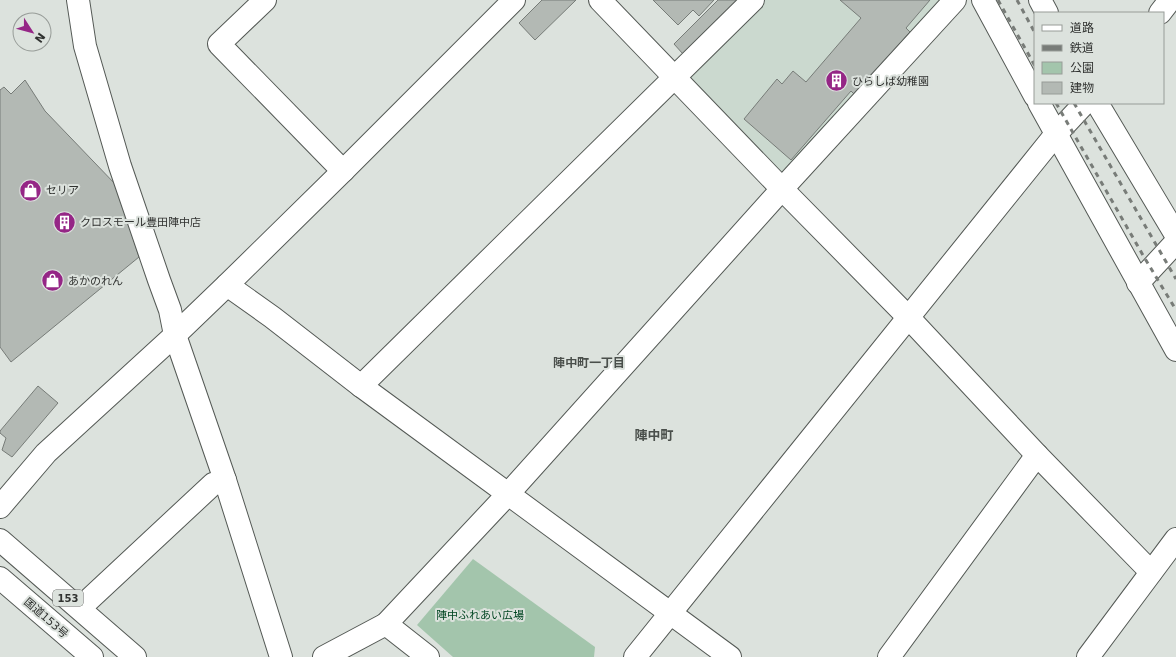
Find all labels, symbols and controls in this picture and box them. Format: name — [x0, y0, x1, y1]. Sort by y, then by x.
north arrow — [12, 12, 52, 52]
legend — [1034, 12, 1164, 104]
text: 道路 — [1070, 21, 1094, 35]
text: N — [32, 30, 48, 45]
text: 鉄道 — [1070, 41, 1094, 55]
text: 公園 — [1070, 61, 1094, 75]
building icon: ひらしば幼稚園 — [824, 68, 850, 94]
place label: ひらしば幼稚園 — [852, 75, 929, 88]
text: 建物 — [1070, 81, 1094, 95]
shop icon: セリア — [17, 177, 43, 203]
place label: セリア — [46, 184, 79, 197]
building icon: クロスモール豊田陣中店 — [51, 209, 77, 235]
place label: クロスモール豊田陣中店 — [80, 216, 201, 229]
shop icon: あかのれん — [39, 268, 65, 294]
place label: あかのれん — [68, 275, 123, 288]
district label: 陣中町一丁目 — [553, 356, 625, 370]
district label: 陣中町 — [634, 428, 674, 443]
road number: 153 — [53, 590, 83, 606]
street label: 国道153号 — [21, 595, 71, 641]
park label: 陣中ふれあい広場 — [436, 609, 524, 622]

